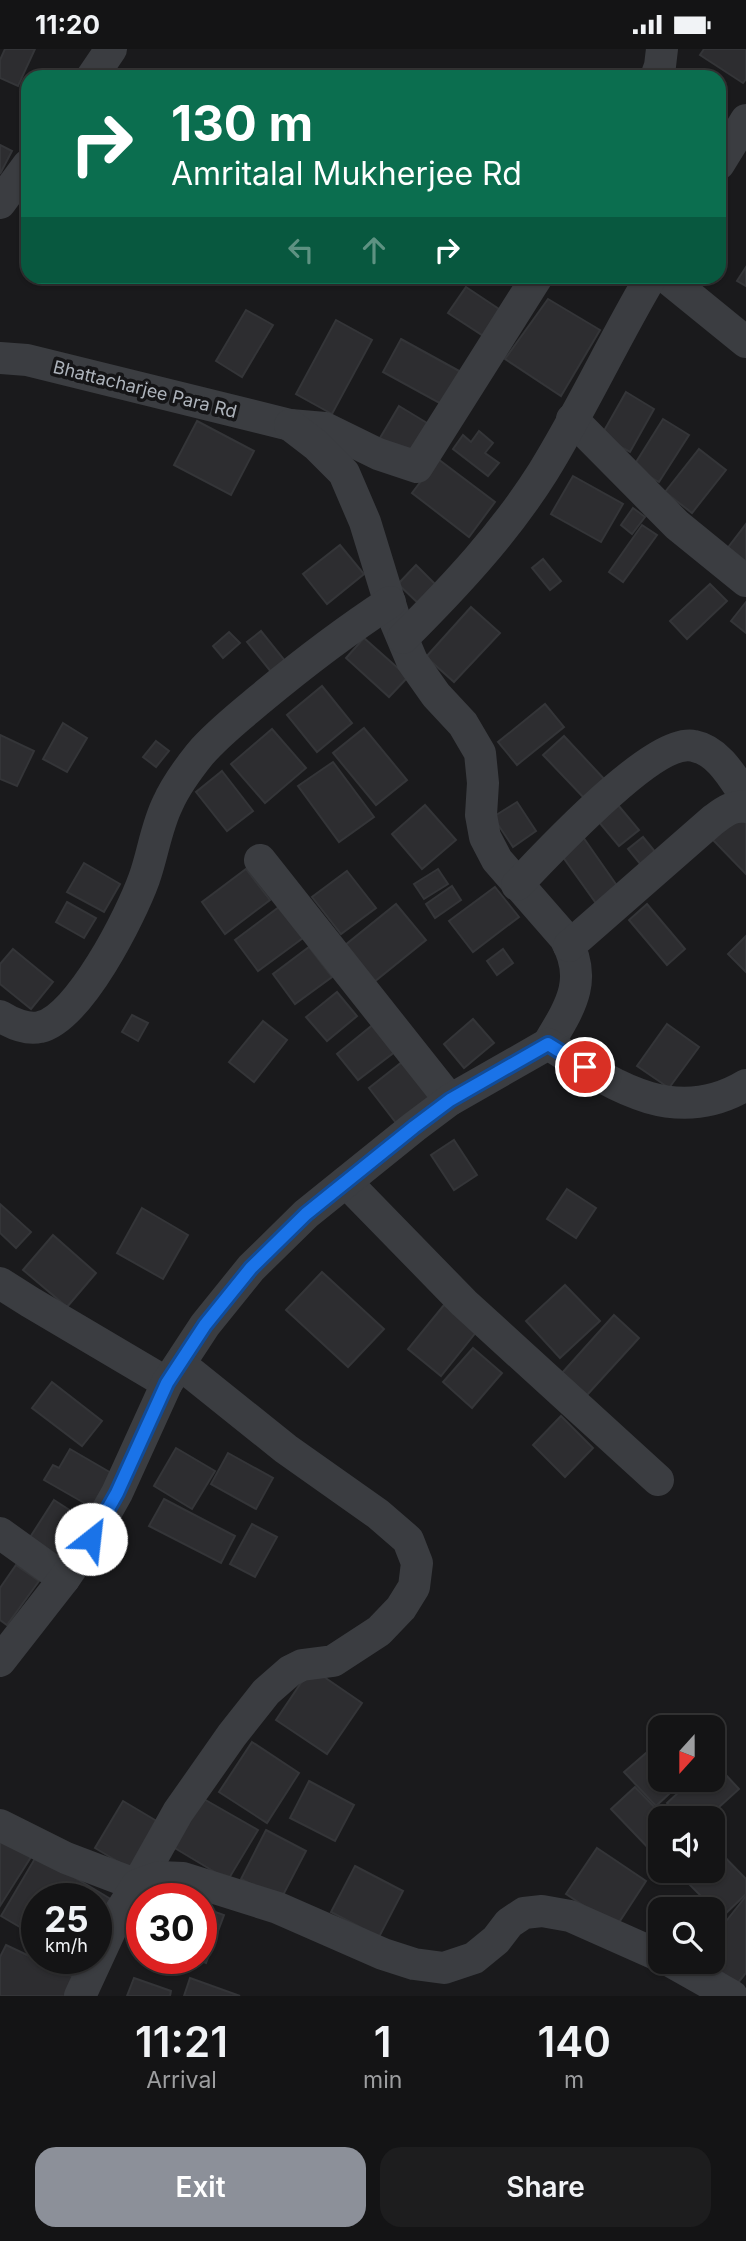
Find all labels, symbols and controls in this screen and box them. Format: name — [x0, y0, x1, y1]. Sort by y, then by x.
text: 11:20 — [35, 9, 100, 40]
text: 130 m — [171, 94, 313, 153]
icon: right — [56, 98, 147, 189]
text: Amritalal Mukherjee Rd — [171, 154, 522, 193]
icon: left — [282, 231, 320, 269]
icon: ahead — [355, 231, 393, 269]
icon: right — [428, 231, 466, 269]
street label: Bhattacharjee Para Rd — [51, 356, 239, 422]
pin — [555, 1037, 615, 1097]
icon: arrive — [566, 1048, 604, 1086]
position arrow — [54, 1502, 128, 1576]
north arrow — [648, 1715, 724, 1792]
map controls — [648, 1715, 725, 1974]
button: sound — [648, 1806, 725, 1883]
speed limit sign: 30 — [126, 1883, 217, 1974]
button: search — [648, 1897, 725, 1974]
text: 25 — [44, 1898, 89, 1940]
text: km/h — [45, 1935, 88, 1956]
text: 11:21 — [135, 2016, 228, 2067]
text: 1 — [374, 2016, 392, 2067]
text: 140 — [537, 2016, 611, 2067]
text: Arrival — [146, 2066, 217, 2094]
text: min — [363, 2066, 402, 2094]
text: m — [564, 2066, 584, 2094]
button: Exit — [35, 2147, 366, 2227]
button: Share — [380, 2147, 711, 2227]

